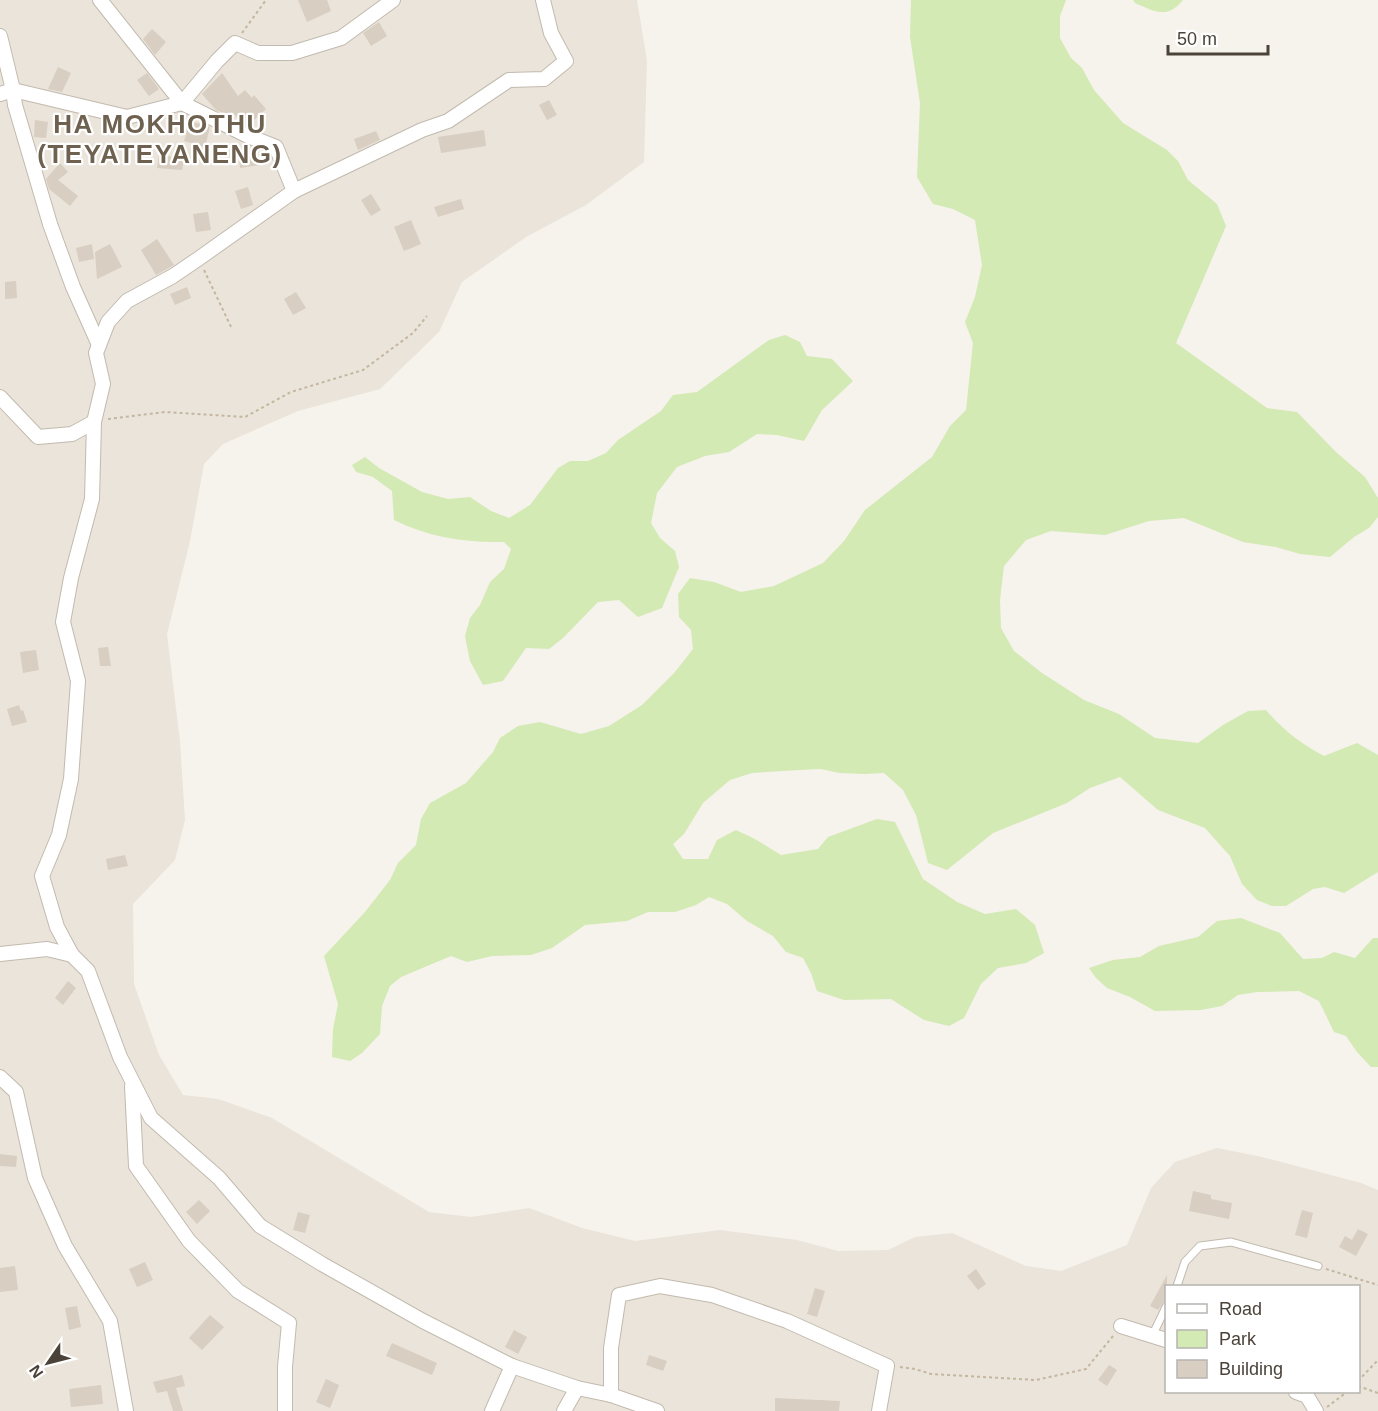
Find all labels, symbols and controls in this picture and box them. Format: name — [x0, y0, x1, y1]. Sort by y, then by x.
scale bar — [1168, 18, 1268, 56]
text: 50 m — [1177, 29, 1217, 49]
district label: HA MOKHOTHU (TEYATEYANENG) — [37, 109, 283, 169]
legend — [1165, 1285, 1360, 1393]
text: Road — [1219, 1299, 1262, 1319]
text: Park — [1219, 1329, 1257, 1349]
north arrow — [18, 1333, 78, 1393]
text: Building — [1219, 1359, 1283, 1379]
text: N — [26, 1362, 46, 1381]

